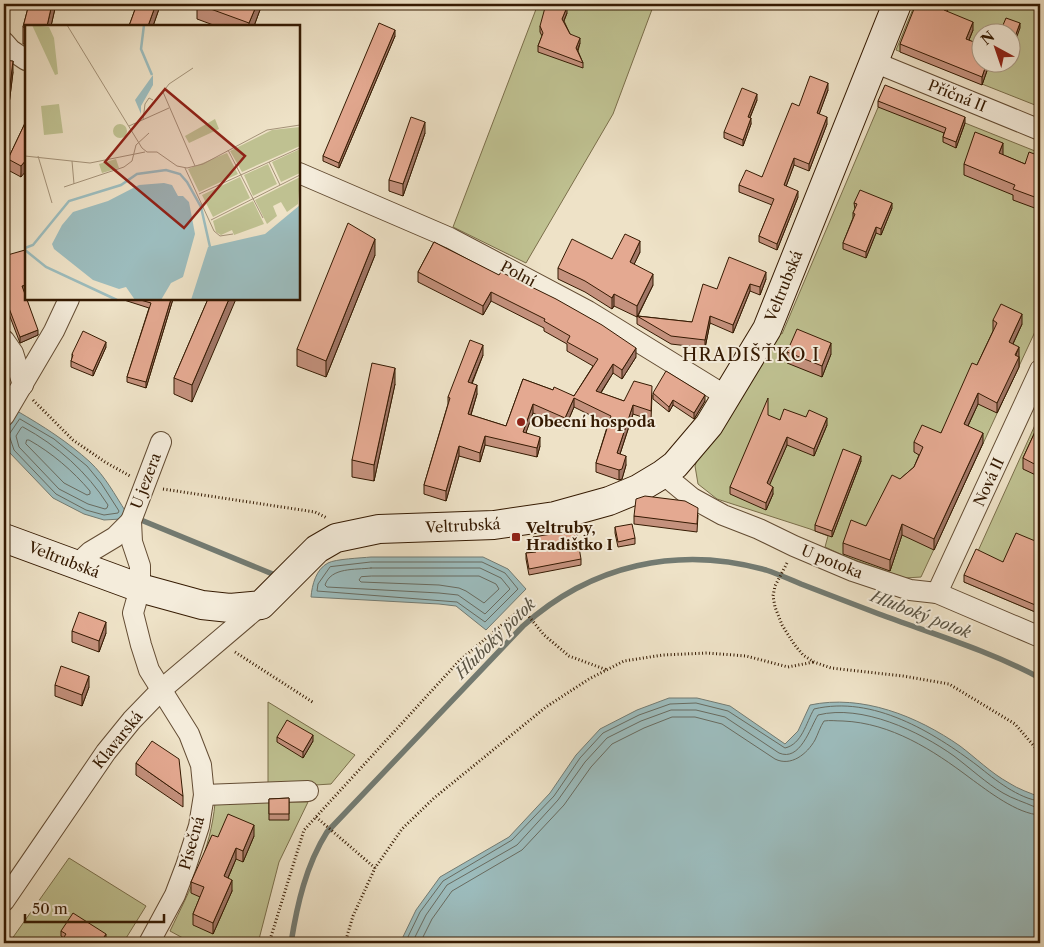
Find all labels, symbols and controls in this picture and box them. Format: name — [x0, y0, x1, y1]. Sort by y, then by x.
north arrow — [972, 22, 1022, 72]
inset map — [25, 25, 300, 300]
text: N — [977, 27, 998, 49]
street label: Příčná II — [925, 75, 989, 116]
street label: Veltrubská — [760, 247, 806, 325]
street label: Polní — [497, 256, 539, 291]
district label: HRADIŠŤKO I — [682, 342, 820, 366]
place label: Obecní hospoda — [531, 412, 656, 431]
marker: Obecní hospoda — [515, 416, 527, 428]
street label: U jezera — [126, 450, 165, 512]
street label: Nová II — [969, 454, 1008, 509]
street label: Veltrubská — [424, 514, 501, 537]
place label: Veltruby, Hradištko I — [525, 518, 613, 554]
marker: Veltruby, Hradištko I — [510, 531, 522, 543]
street label: Veltrubská — [25, 537, 103, 582]
street label: U potoka — [799, 541, 866, 583]
water label: Hluboký potok — [866, 585, 975, 643]
water label: Hluboký potok — [449, 593, 540, 684]
street label: Klavarská — [89, 707, 147, 772]
street label: Písečná — [175, 814, 208, 872]
scale bar — [25, 892, 164, 924]
text: 50 m — [32, 899, 68, 918]

